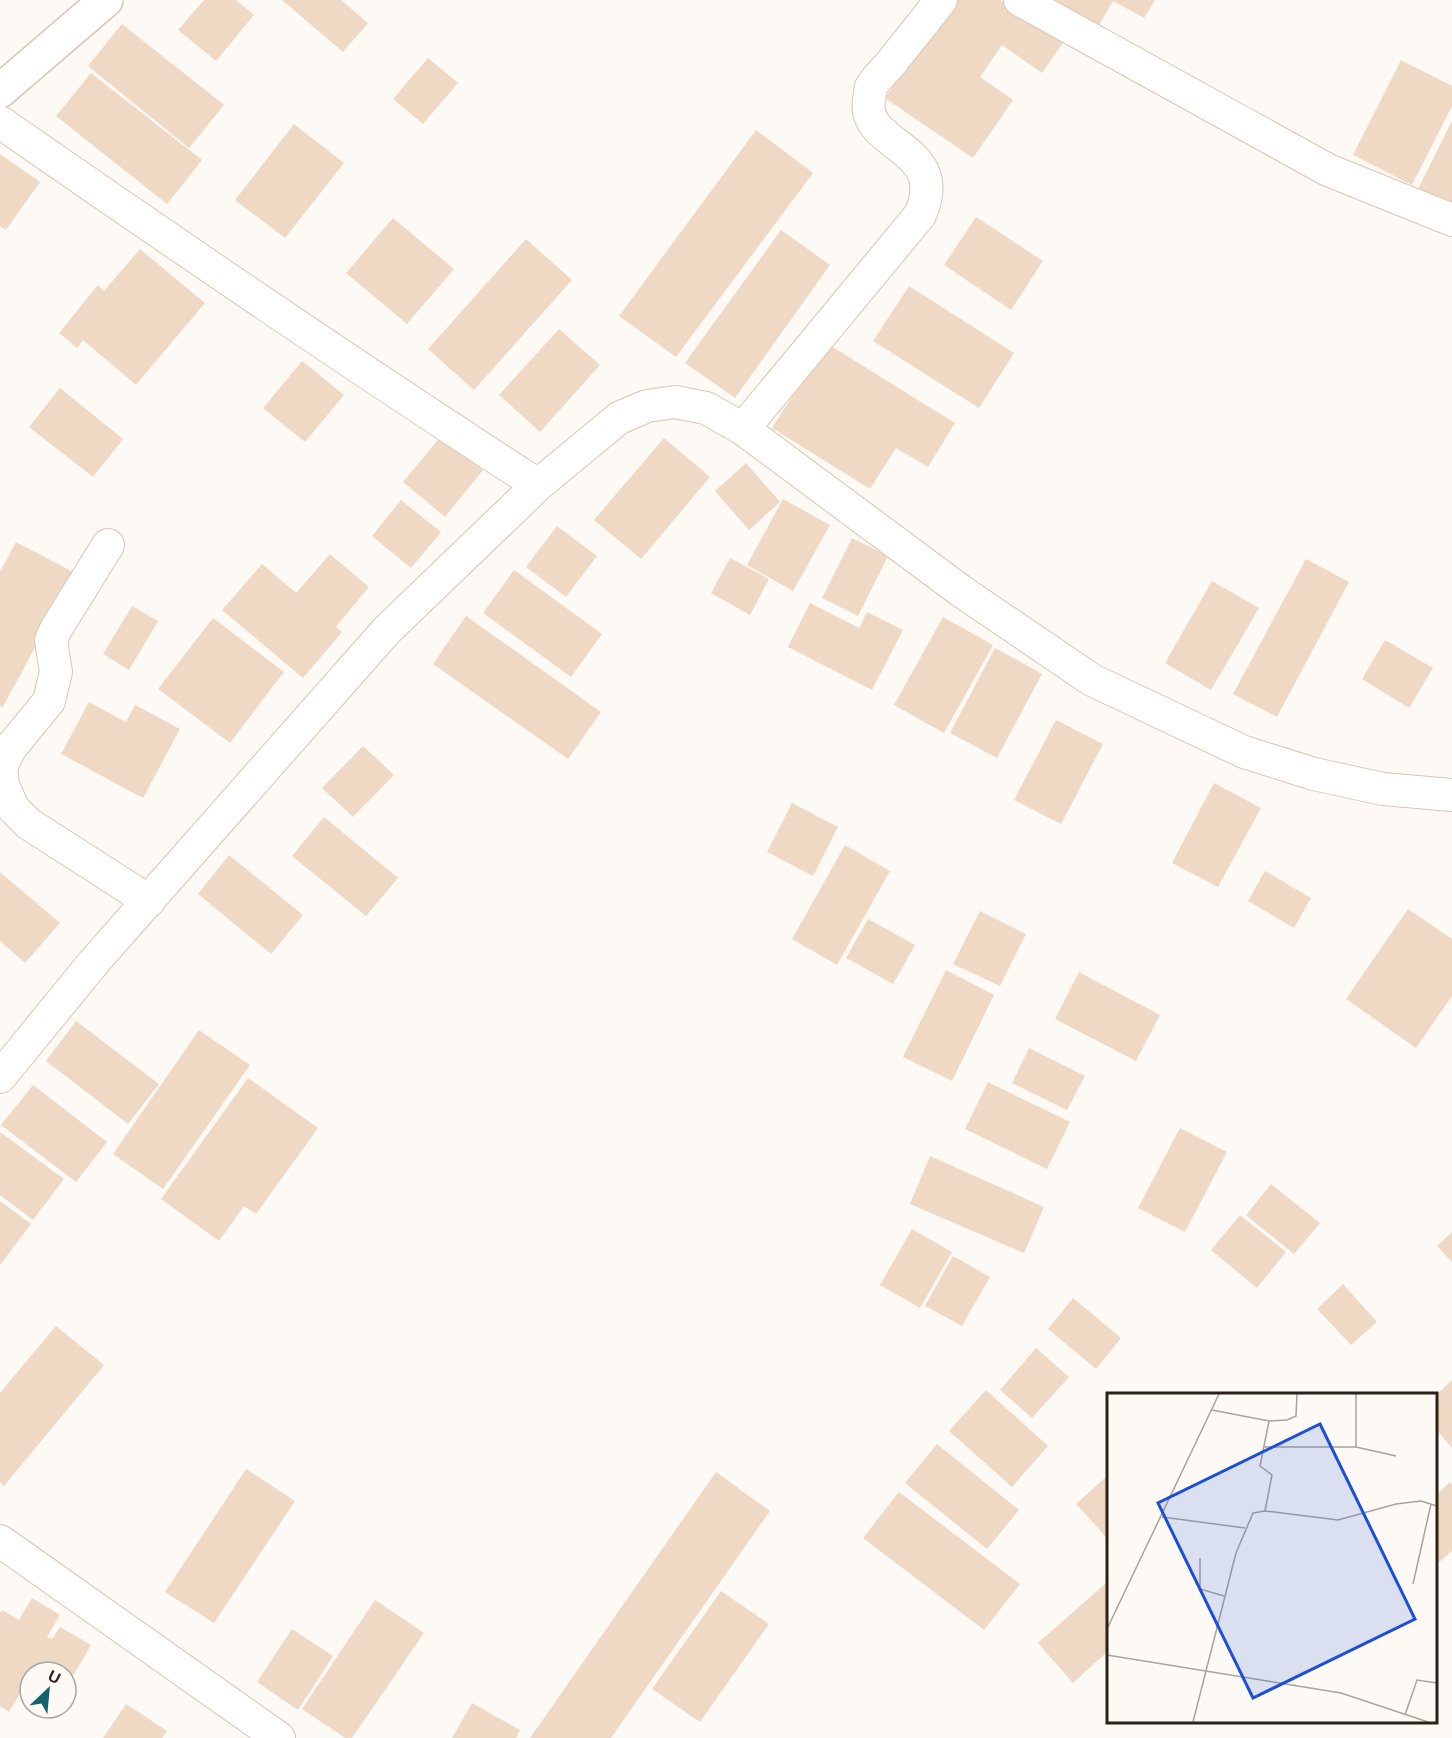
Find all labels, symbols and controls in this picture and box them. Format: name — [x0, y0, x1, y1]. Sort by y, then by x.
inset map — [1107, 1393, 1437, 1723]
north arrow — [18, 1660, 78, 1720]
text: U — [45, 1667, 63, 1687]

